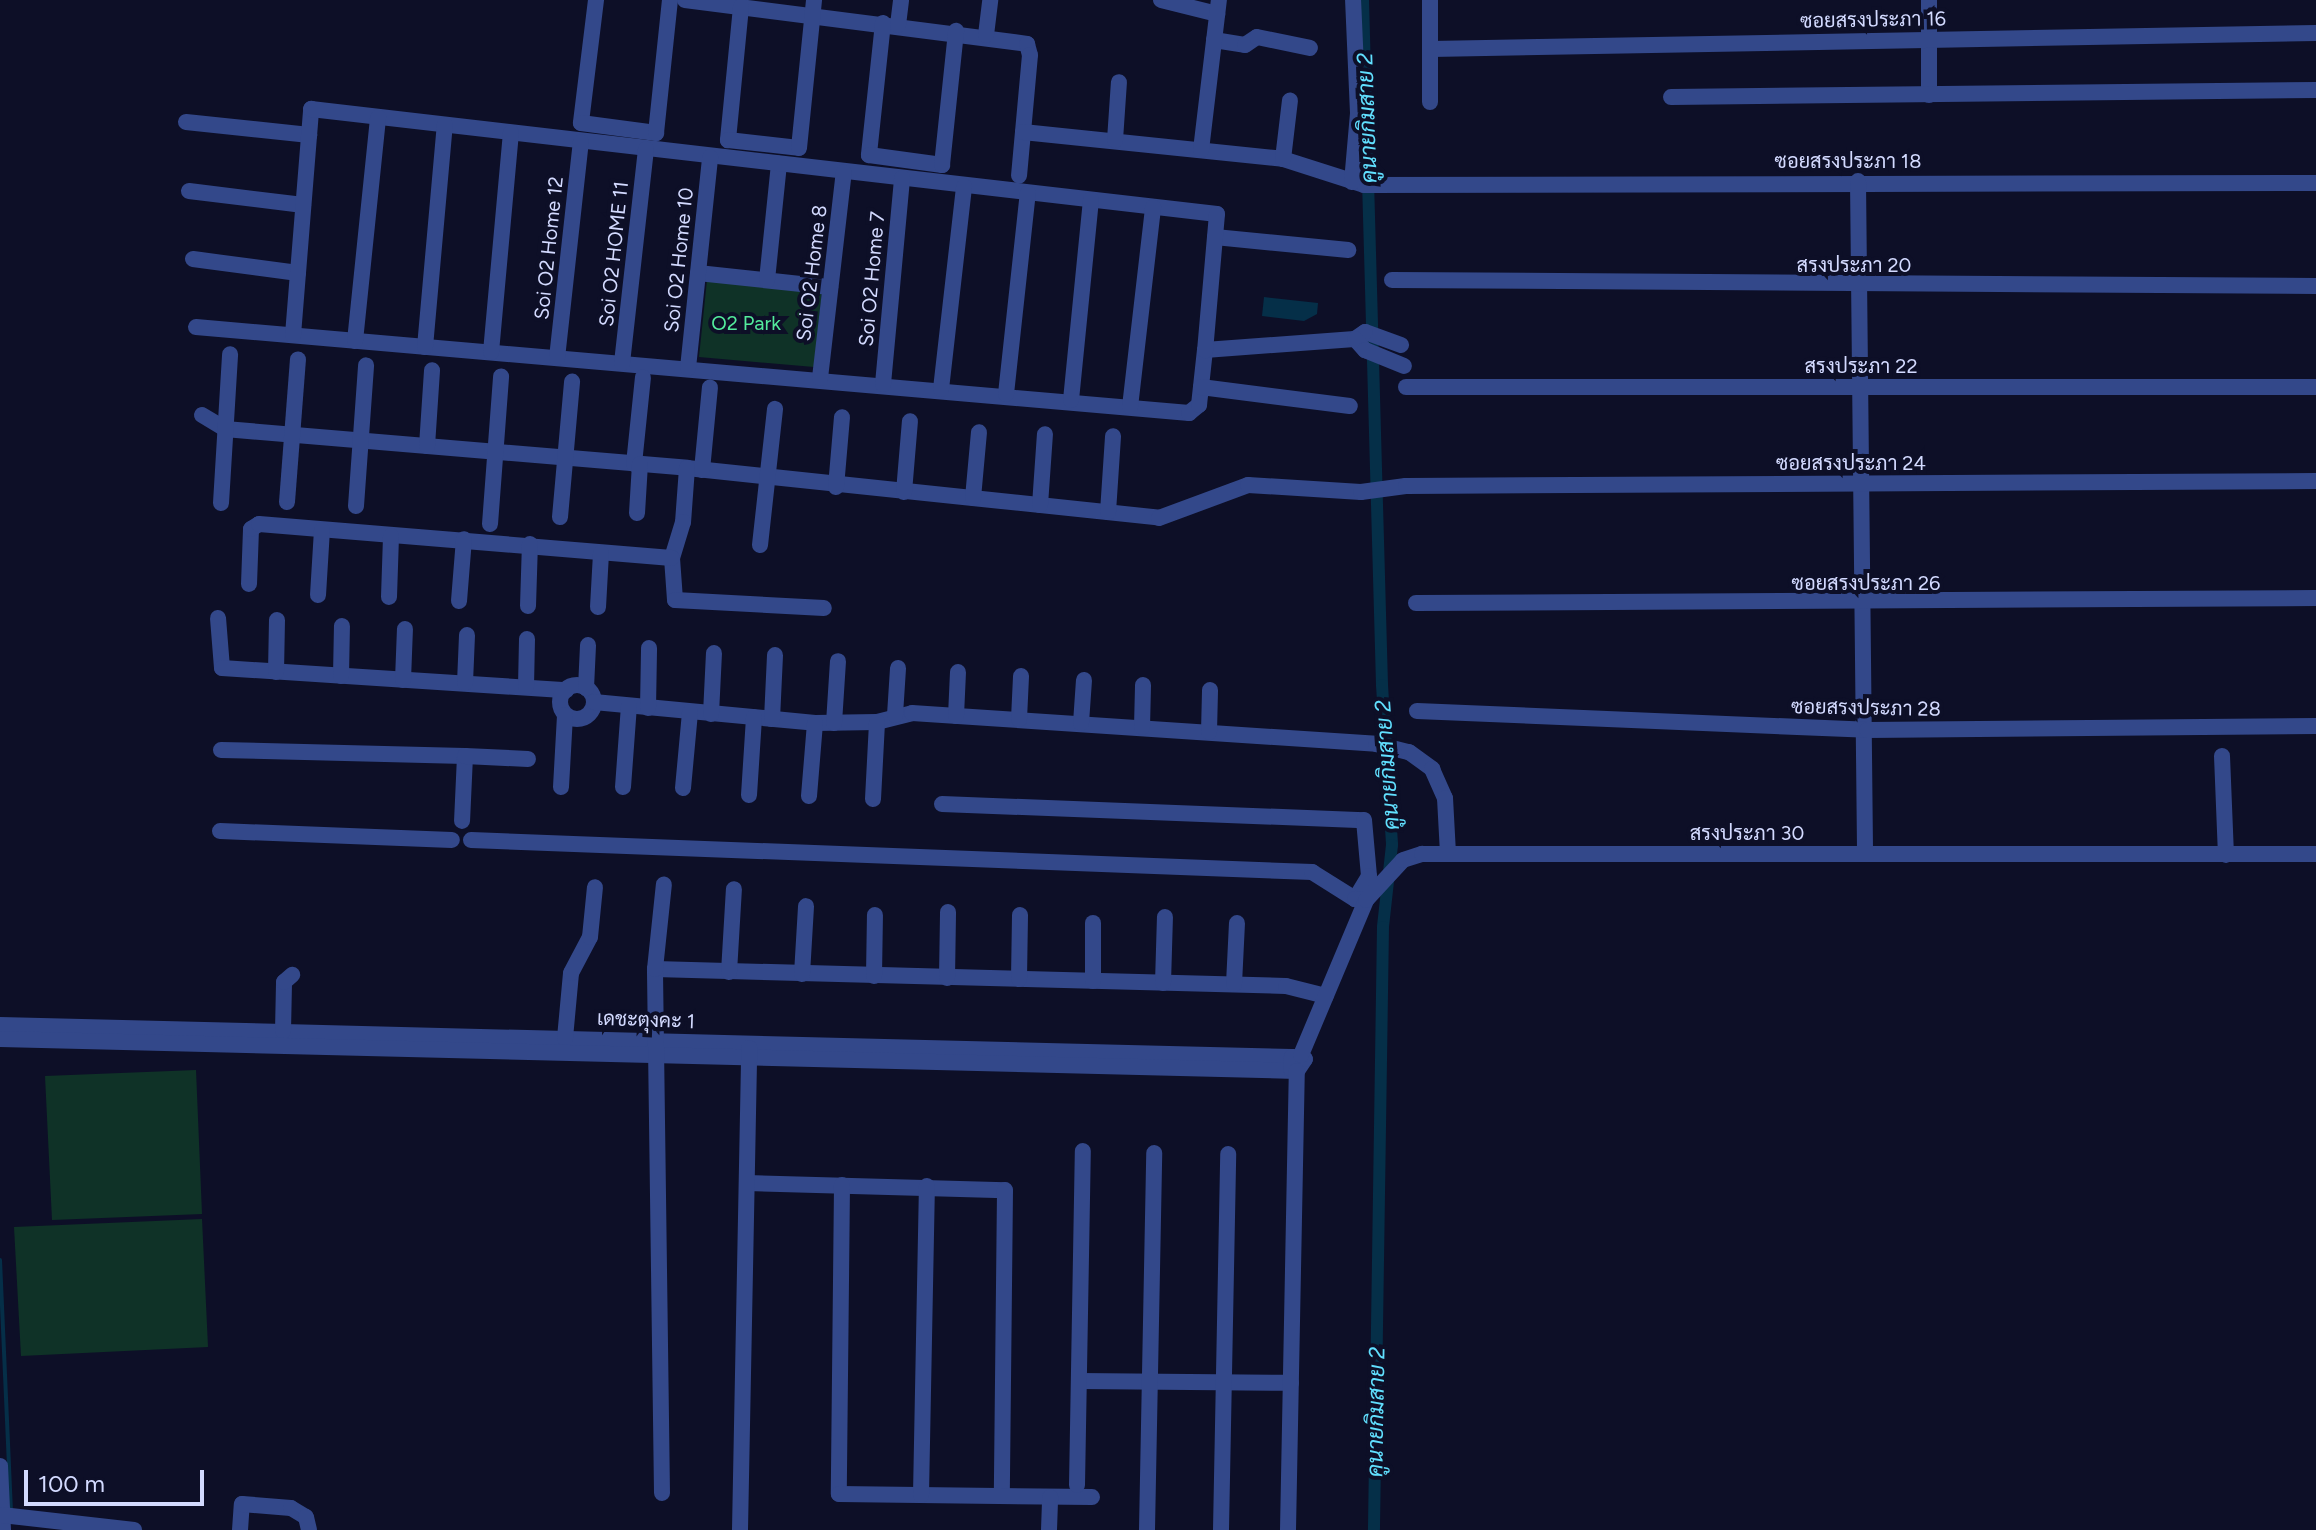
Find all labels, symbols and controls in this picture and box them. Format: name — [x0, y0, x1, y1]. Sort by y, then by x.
street label: ซอยสรงประภา 16 — [1800, 7, 1946, 33]
water label: คูนายกิมสาย 2 — [1352, 52, 1382, 184]
street label: ซอยสรงประภา 18 — [1775, 149, 1921, 173]
street label: Soi O2 Home 12 — [530, 175, 568, 321]
street label: Soi O2 HOME 11 — [594, 180, 634, 328]
street label: Soi O2 Home 10 — [659, 186, 699, 334]
street label: Soi O2 Home 8 — [792, 204, 832, 342]
street label: Soi O2 Home 7 — [854, 211, 890, 347]
street label: สรงประภา 20 — [1797, 253, 1911, 277]
park label: O2 Park — [711, 311, 781, 335]
street label: สรงประภา 22 — [1804, 354, 1918, 378]
street label: ซอยสรงประภา 24 — [1776, 451, 1926, 475]
street label: ซอยสรงประภา 26 — [1792, 571, 1940, 595]
street label: ซอยสรงประภา 28 — [1791, 695, 1941, 721]
water label: คูนายกิมสาย 2 — [1369, 699, 1405, 831]
street label: สรงประภา 30 — [1690, 821, 1804, 845]
street label: เดชะตุงคะ 1 — [597, 1006, 695, 1034]
water label: คูนายกิมสาย 2 — [1362, 1347, 1390, 1477]
scale bar — [28, 1454, 208, 1504]
text: 100 m — [38, 1469, 105, 1498]

